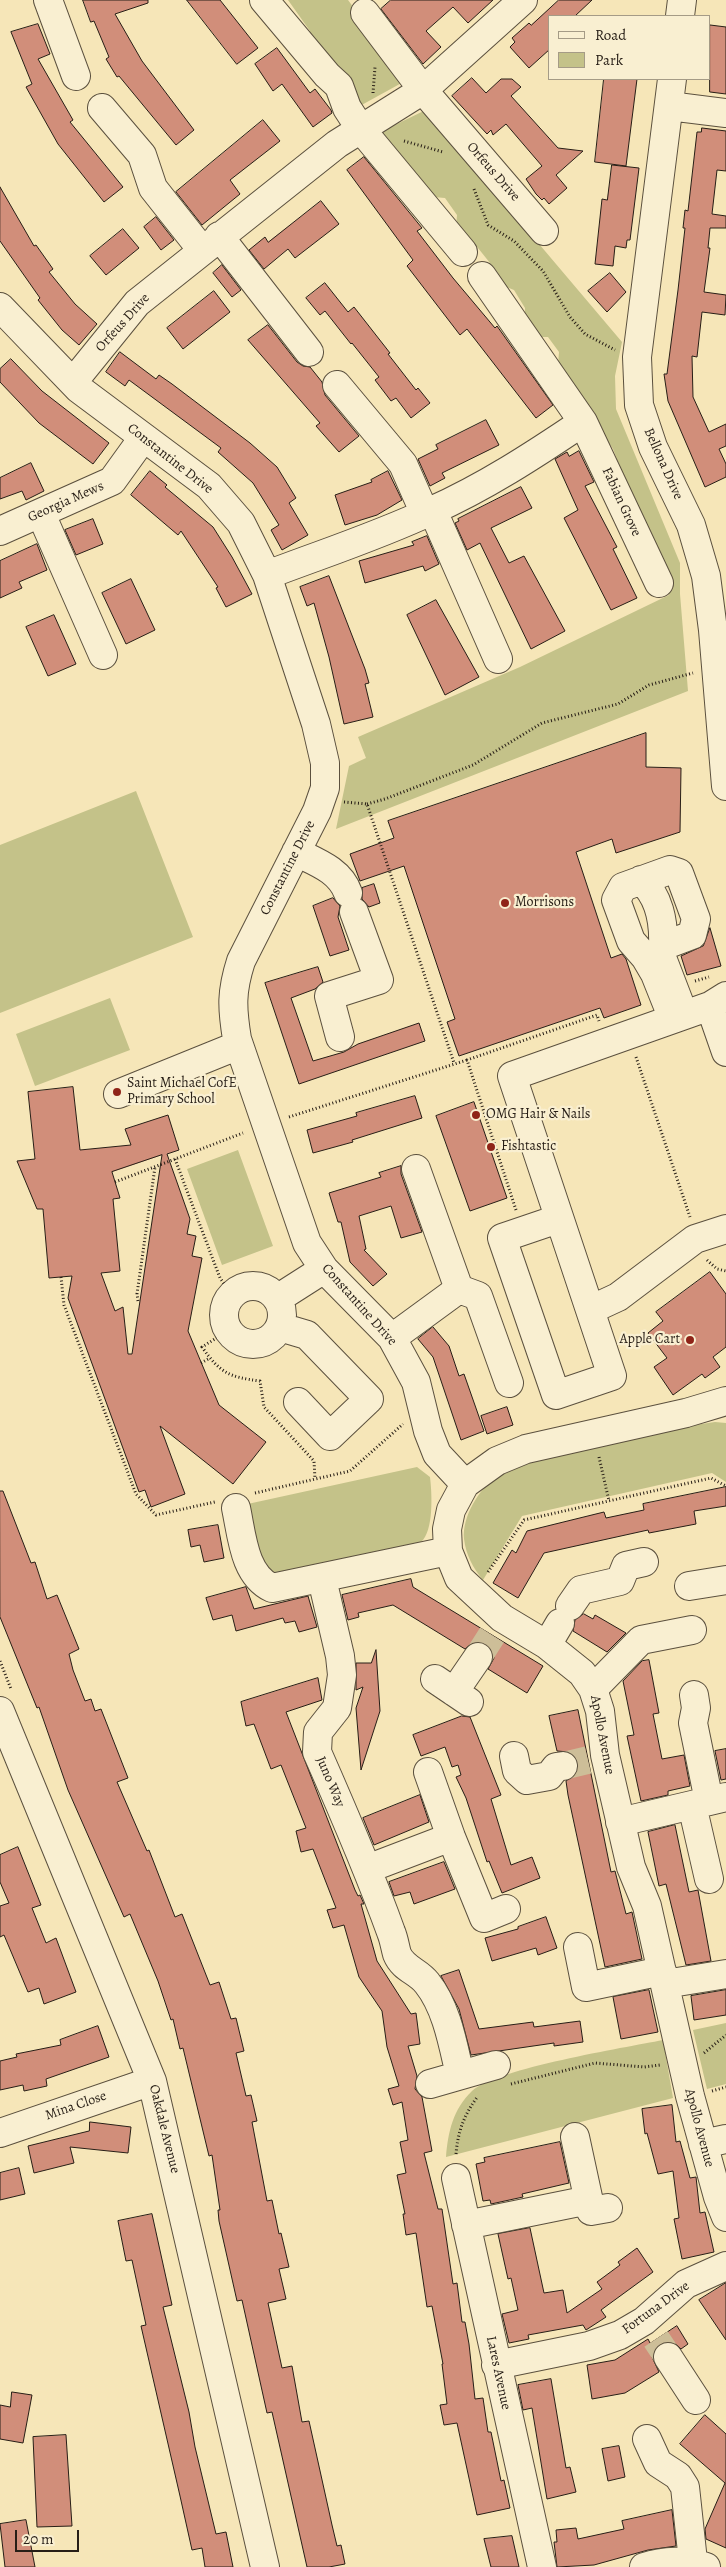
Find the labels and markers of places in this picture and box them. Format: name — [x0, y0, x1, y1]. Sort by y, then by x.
place label: Morrisons — [515, 895, 574, 911]
marker: Morrisons — [499, 897, 511, 909]
place label: Saint Michael CofE Primary School — [127, 1076, 237, 1108]
marker: Saint Michael CofE Primary School — [111, 1086, 123, 1098]
place label: OMG Hair & Nails — [486, 1107, 590, 1123]
marker: OMG Hair & Nails — [470, 1109, 482, 1121]
place label: Fishtastic — [501, 1139, 556, 1155]
marker: Fishtastic — [485, 1141, 497, 1153]
place label: Apple Cart — [620, 1332, 680, 1348]
marker: Apple Cart — [684, 1334, 696, 1346]

